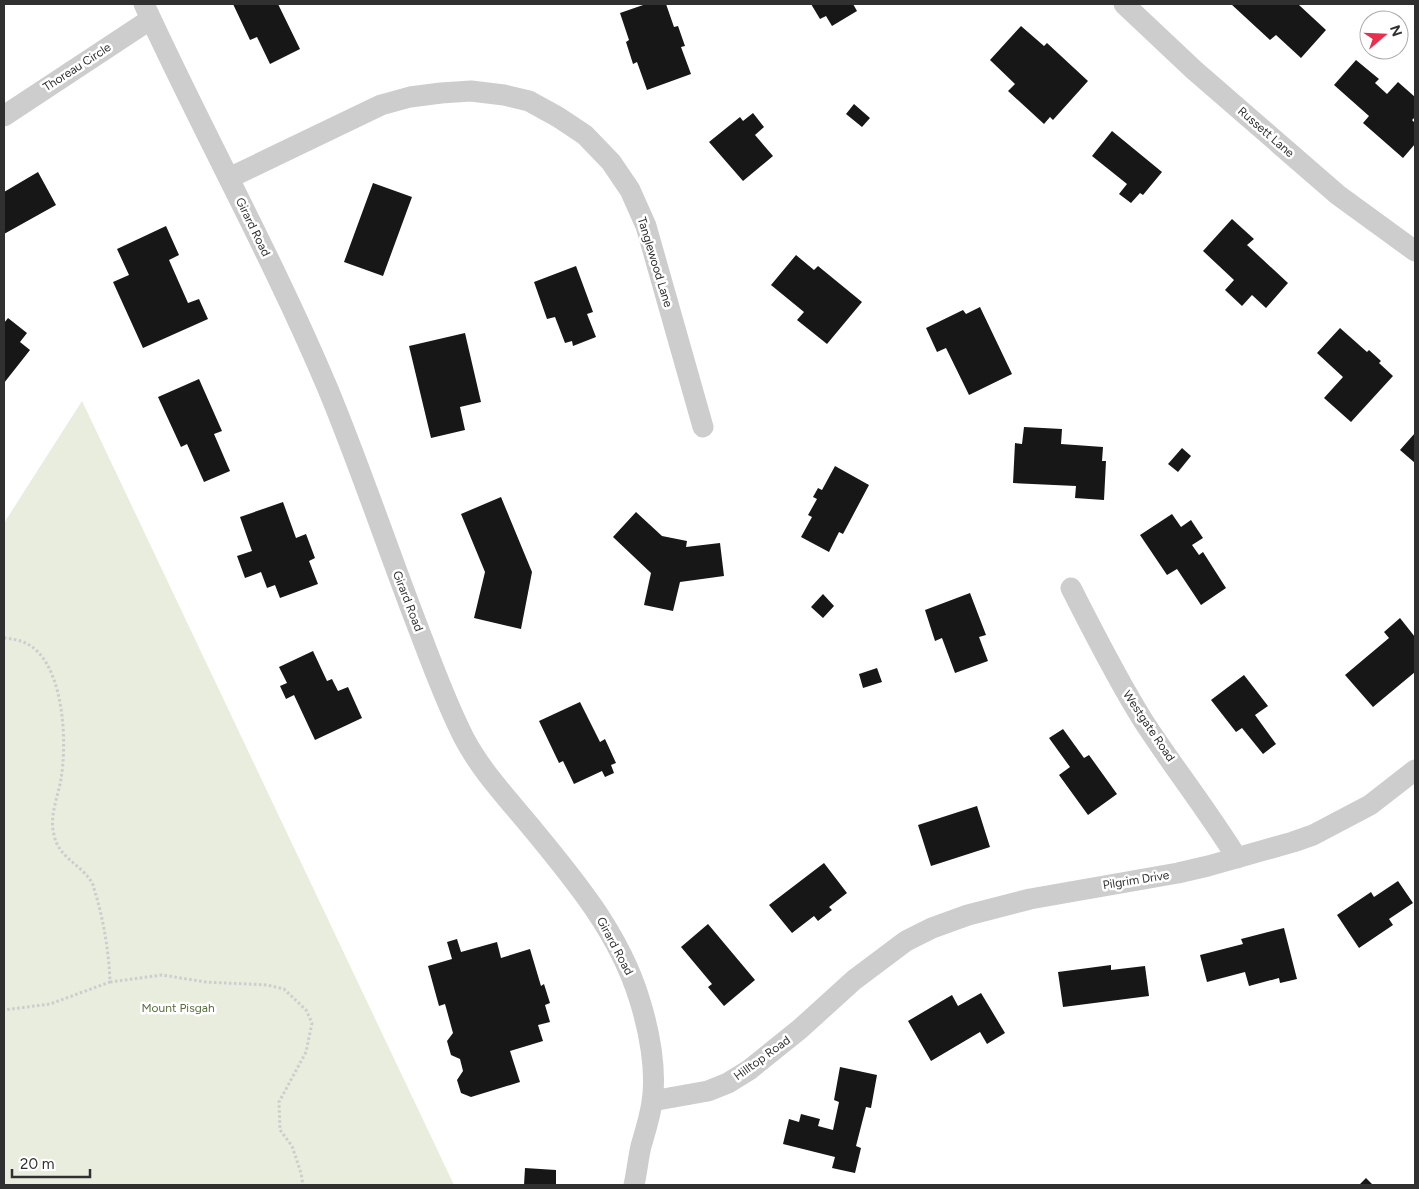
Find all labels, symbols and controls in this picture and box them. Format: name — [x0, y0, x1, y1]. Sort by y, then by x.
north arrow — [1359, 10, 1409, 60]
text: N — [1386, 23, 1406, 39]
street label: Thoreau Circle — [41, 40, 114, 94]
street label: Russett Lane — [1235, 104, 1297, 160]
street label: Girard Road — [233, 195, 273, 259]
street label: Tanglewood Lane — [635, 215, 676, 309]
street label: Girard Road — [390, 569, 426, 633]
street label: Westgate Road — [1120, 688, 1178, 764]
street label: Pilgrim Drive — [1102, 868, 1171, 892]
street label: Girard Road — [594, 915, 636, 977]
park label: Mount Pisgah — [141, 1001, 215, 1015]
street label: Hilltop Road — [731, 1033, 793, 1083]
scale bar — [12, 1146, 90, 1178]
text: 20 m — [20, 1155, 54, 1173]

